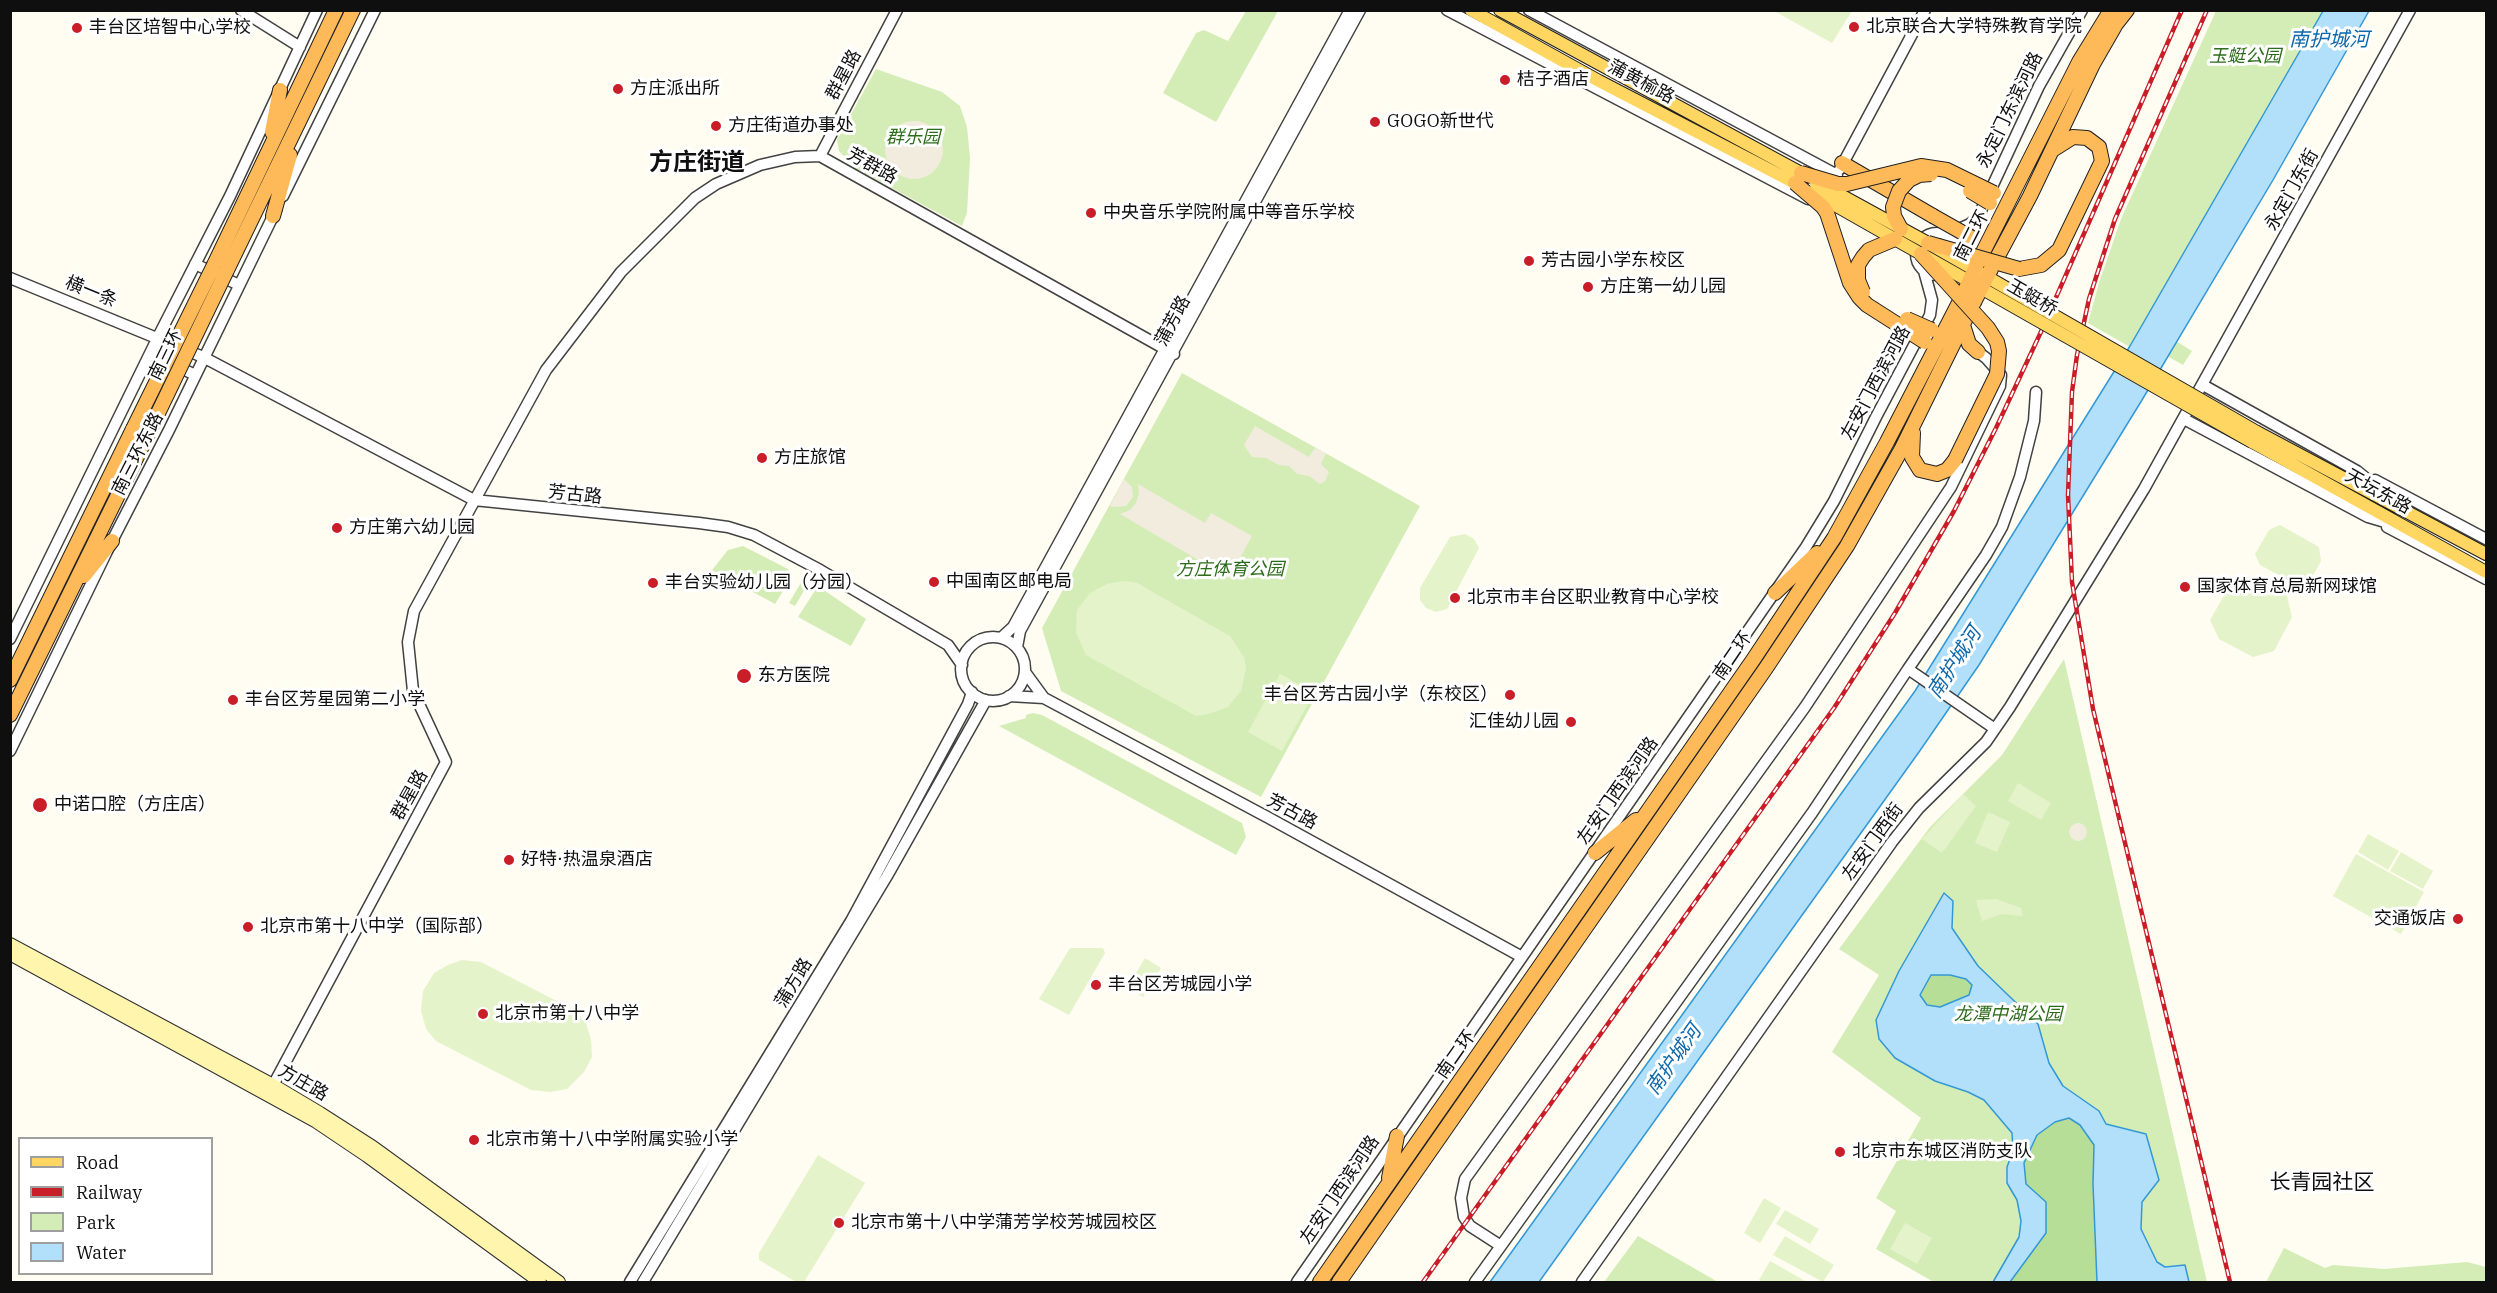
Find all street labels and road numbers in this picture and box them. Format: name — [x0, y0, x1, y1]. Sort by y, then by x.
street label: 群星路 — [822, 46, 866, 104]
street label: 永定门东滨河路 — [1973, 49, 2047, 171]
street label: 蒲黄榆路 — [1604, 56, 1678, 108]
street label: 芳群路 — [843, 143, 901, 189]
street label: 永定门东街 — [2261, 145, 2323, 235]
street label: 南二环 — [1950, 207, 1994, 265]
street label: 横一条 — [62, 272, 120, 312]
street label: 玉蜓桥 — [2003, 275, 2061, 321]
street label: 蒲芳路 — [1151, 292, 1195, 350]
street label: 左安门西滨河路 — [1837, 322, 1915, 444]
street label: 南三环 — [144, 326, 188, 384]
street label: 南三环东路 — [108, 409, 168, 499]
street label: 天坛东路 — [2341, 465, 2415, 519]
street label: 芳古路 — [547, 481, 603, 509]
street label: 南二环 — [1709, 628, 1757, 684]
street label: 左安门西滨河路 — [1573, 733, 1663, 849]
street label: 群星路 — [387, 766, 433, 824]
street label: 芳古路 — [1263, 790, 1321, 834]
street label: 左安门西街 — [1838, 799, 1908, 885]
street label: 蒲方路 — [771, 954, 817, 1012]
street label: 南二环 — [1432, 1027, 1480, 1083]
street label: 方庄路 — [274, 1060, 332, 1106]
street label: 左安门西滨河路 — [1296, 1132, 1384, 1248]

